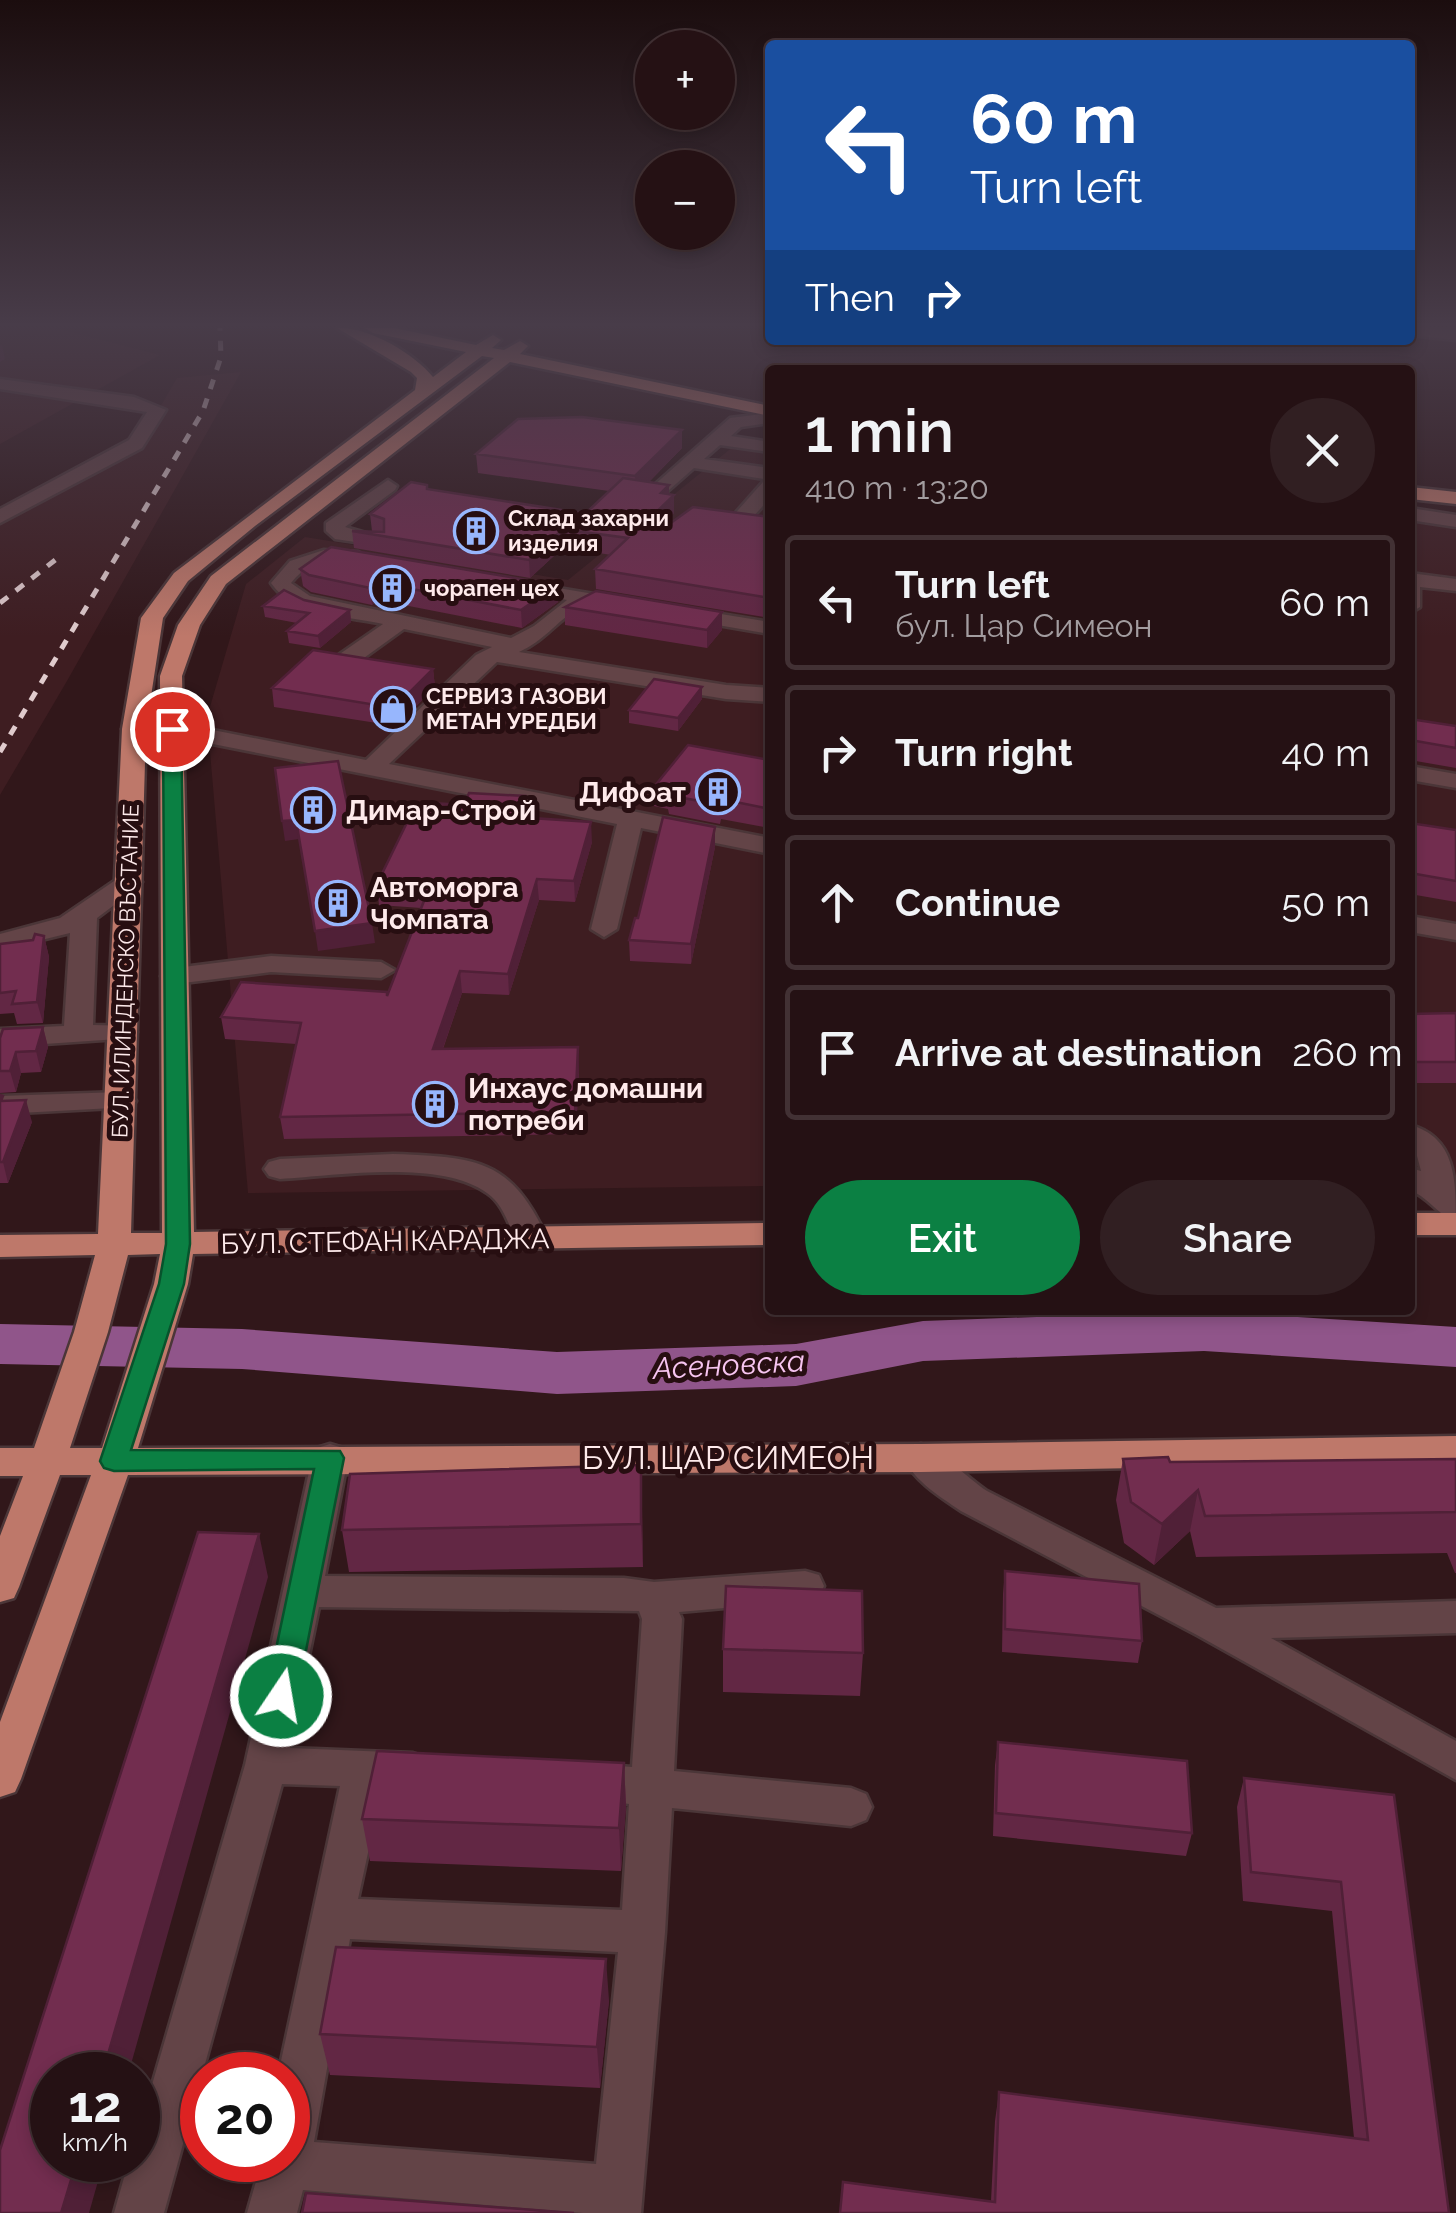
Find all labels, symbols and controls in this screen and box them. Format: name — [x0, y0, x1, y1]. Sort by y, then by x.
map controls — [635, 30, 735, 250]
button: + — [635, 30, 735, 130]
text: 60 m — [970, 77, 1137, 159]
icon: left — [805, 80, 935, 210]
button: − — [635, 150, 735, 250]
text: Turn left — [970, 161, 1142, 214]
icon: right — [915, 270, 970, 325]
text: Then — [805, 275, 895, 320]
text: 1 min — [805, 396, 954, 466]
button: close — [1270, 398, 1375, 503]
text: 410 m · 13:20 — [805, 469, 989, 506]
place label: Склад захарни изделия — [508, 505, 669, 556]
building icon: Склад захарни изделия — [453, 508, 499, 554]
text: Turn left — [895, 562, 1050, 607]
building icon: чорапен цех — [369, 565, 415, 611]
place label: чорапен цех — [424, 575, 559, 601]
icon: left — [810, 575, 865, 630]
text: 60 m — [1279, 580, 1370, 625]
text: бул. Цар Симеон — [895, 607, 1152, 644]
place label: СЕРВИЗ ГАЗОВИ МЕТАН УРЕДБИ — [426, 683, 607, 734]
shop icon: СЕРВИЗ ГАЗОВИ МЕТАН УРЕДБИ — [370, 686, 416, 732]
pin — [130, 687, 215, 772]
icon: arrive — [145, 702, 200, 757]
icon: right — [810, 725, 865, 780]
text: Turn right — [895, 730, 1072, 775]
text: 40 m — [1281, 730, 1370, 775]
building icon: Дифоат — [695, 769, 741, 815]
place label: Дифоат — [579, 776, 686, 809]
building icon: Димар-Строй — [290, 787, 336, 833]
place label: Димар-Строй — [346, 794, 536, 827]
street label: БУЛ. ИЛИНДЕНСКО ВЪСТАНИЕ — [106, 803, 144, 1139]
place label: Автоморга Чомпата — [370, 871, 519, 936]
icon: ahead — [810, 875, 865, 930]
building icon: Автоморга Чомпата — [315, 880, 361, 926]
text: Continue — [895, 880, 1060, 925]
text: 50 m — [1281, 880, 1370, 925]
icon: arrive — [810, 1025, 865, 1080]
text: Arrive at destination — [895, 1030, 1262, 1075]
text: 260 m — [1292, 1030, 1403, 1075]
place label: Инхаус домашни потреби — [468, 1072, 703, 1137]
building icon: Инхаус домашни потреби — [412, 1081, 458, 1127]
button: Exit — [805, 1180, 1080, 1295]
button: Share — [1100, 1180, 1375, 1295]
street label: БУЛ. СТЕФАН КАРАДЖА — [220, 1222, 550, 1261]
water label: Асеновска — [650, 1343, 806, 1386]
street label: БУЛ. ЦАР СИМЕОН — [582, 1439, 874, 1476]
position arrow — [229, 1644, 333, 1748]
speed limit sign: 20 — [180, 2052, 310, 2182]
text: 12 — [69, 2075, 121, 2134]
text: km/h — [62, 2127, 128, 2157]

